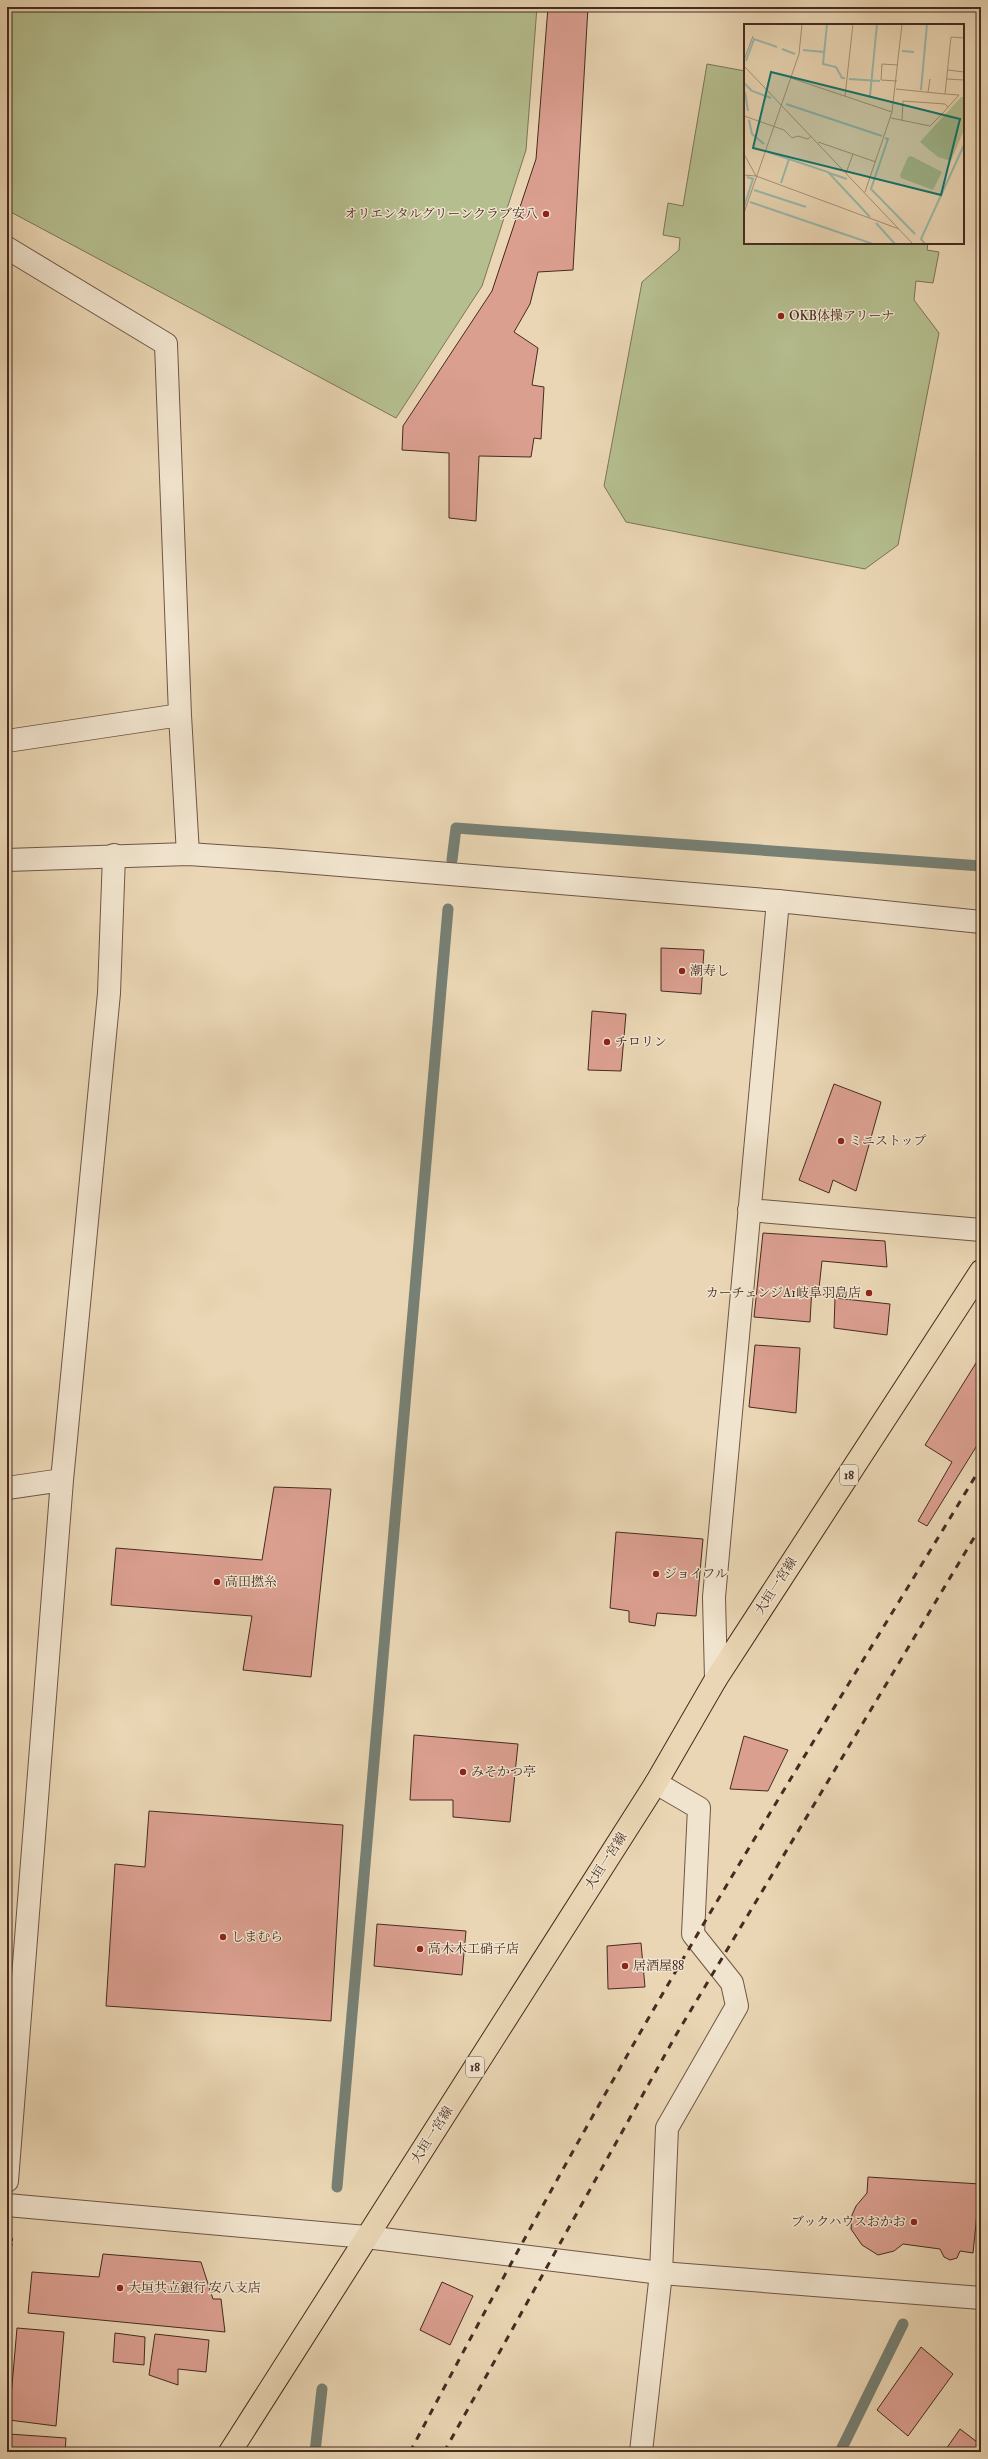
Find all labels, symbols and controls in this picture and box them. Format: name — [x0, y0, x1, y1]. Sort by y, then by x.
inset map — [744, 24, 964, 244]
place label: オリエンタルグリーンクラブ安八 — [345, 206, 538, 222]
marker: オリエンタルグリーンクラブ安八 — [541, 209, 551, 219]
place label: OKB体操アリーナ — [789, 308, 895, 324]
marker: OKB体操アリーナ — [776, 311, 786, 321]
place label: 潮寿し — [690, 963, 729, 979]
marker: 潮寿し — [677, 966, 687, 976]
place label: チロリン — [615, 1034, 667, 1050]
marker: チロリン — [602, 1037, 612, 1047]
place label: ミニストップ — [849, 1133, 927, 1149]
marker: ミニストップ — [836, 1136, 846, 1146]
place label: カーチェンジA1岐阜羽島店 — [706, 1285, 861, 1301]
marker: カーチェンジA1岐阜羽島店 — [864, 1288, 874, 1298]
road number: 18 — [840, 1465, 858, 1485]
street label: 大垣一宮線 — [752, 1554, 800, 1618]
place label: ジョイフル — [664, 1566, 728, 1582]
marker: ジョイフル — [651, 1569, 661, 1579]
place label: 高田撚糸 — [225, 1574, 277, 1590]
marker: 高田撚糸 — [212, 1577, 222, 1587]
place label: みそかつ亭 — [471, 1764, 536, 1780]
marker: みそかつ亭 — [458, 1767, 468, 1777]
street label: 大垣一宮線 — [582, 1829, 630, 1893]
place label: しまむら — [231, 1929, 283, 1945]
marker: しまむら — [218, 1932, 228, 1942]
place label: 高木木工硝子店 — [428, 1941, 519, 1957]
marker: 高木木工硝子店 — [415, 1944, 425, 1954]
place label: 居酒屋88 — [633, 1958, 684, 1974]
marker: 居酒屋88 — [620, 1961, 630, 1971]
road number: 18 — [466, 2057, 484, 2077]
street label: 大垣一宮線 — [408, 2103, 456, 2167]
place label: ブックハウスおかお — [791, 2214, 906, 2230]
marker: ブックハウスおかお — [909, 2217, 919, 2227]
place label: 大垣共立銀行 安八支店 — [128, 2280, 261, 2296]
marker: 大垣共立銀行 安八支店 — [115, 2283, 125, 2293]

